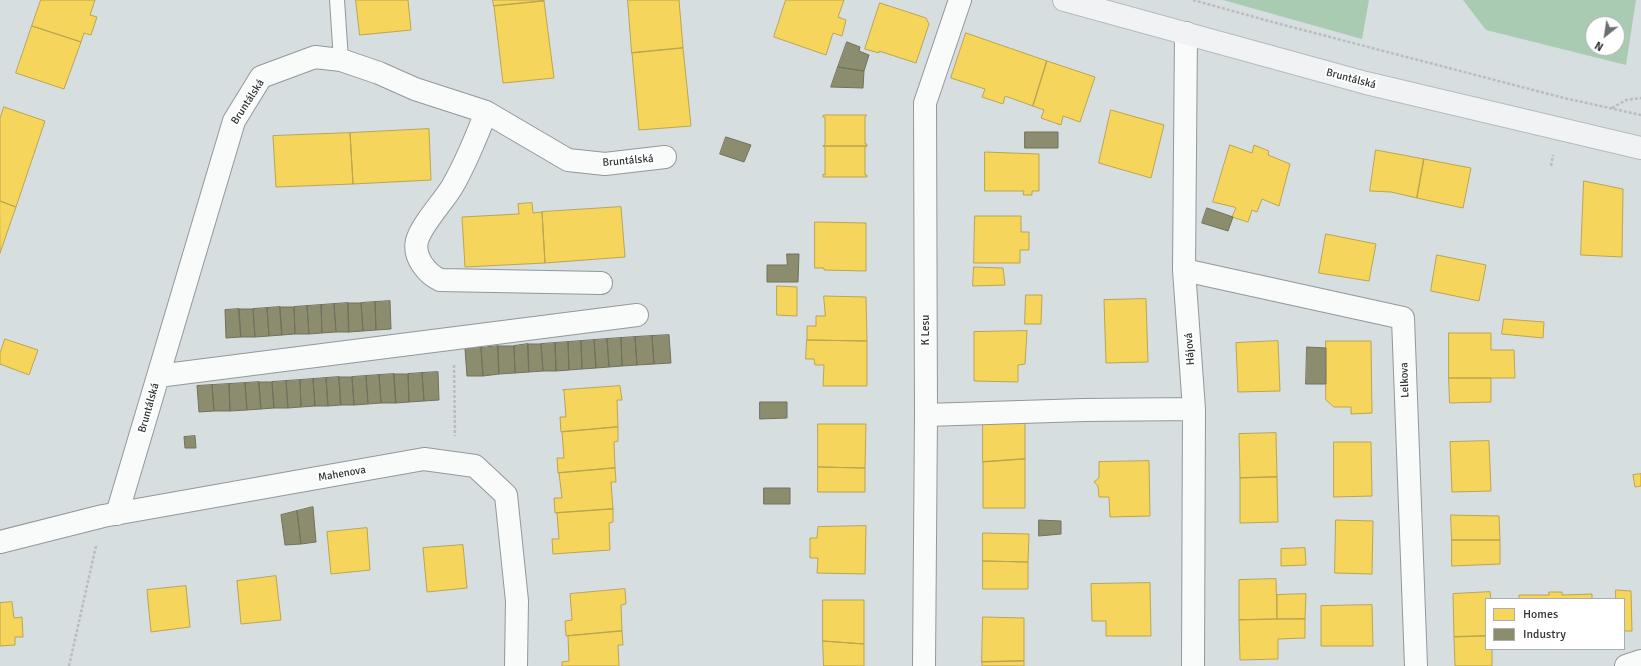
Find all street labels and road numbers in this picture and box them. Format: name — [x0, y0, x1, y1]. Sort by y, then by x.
street label: Bruntálská — [1325, 66, 1377, 92]
street label: Bruntálská — [229, 77, 267, 127]
street label: Bruntálská — [602, 152, 654, 170]
street label: K Lesu — [919, 315, 933, 345]
street label: Hájová — [1182, 332, 1198, 366]
street label: Lelkova — [1398, 362, 1412, 398]
street label: Bruntálská — [136, 382, 162, 434]
street label: Mahenova — [317, 463, 367, 485]

